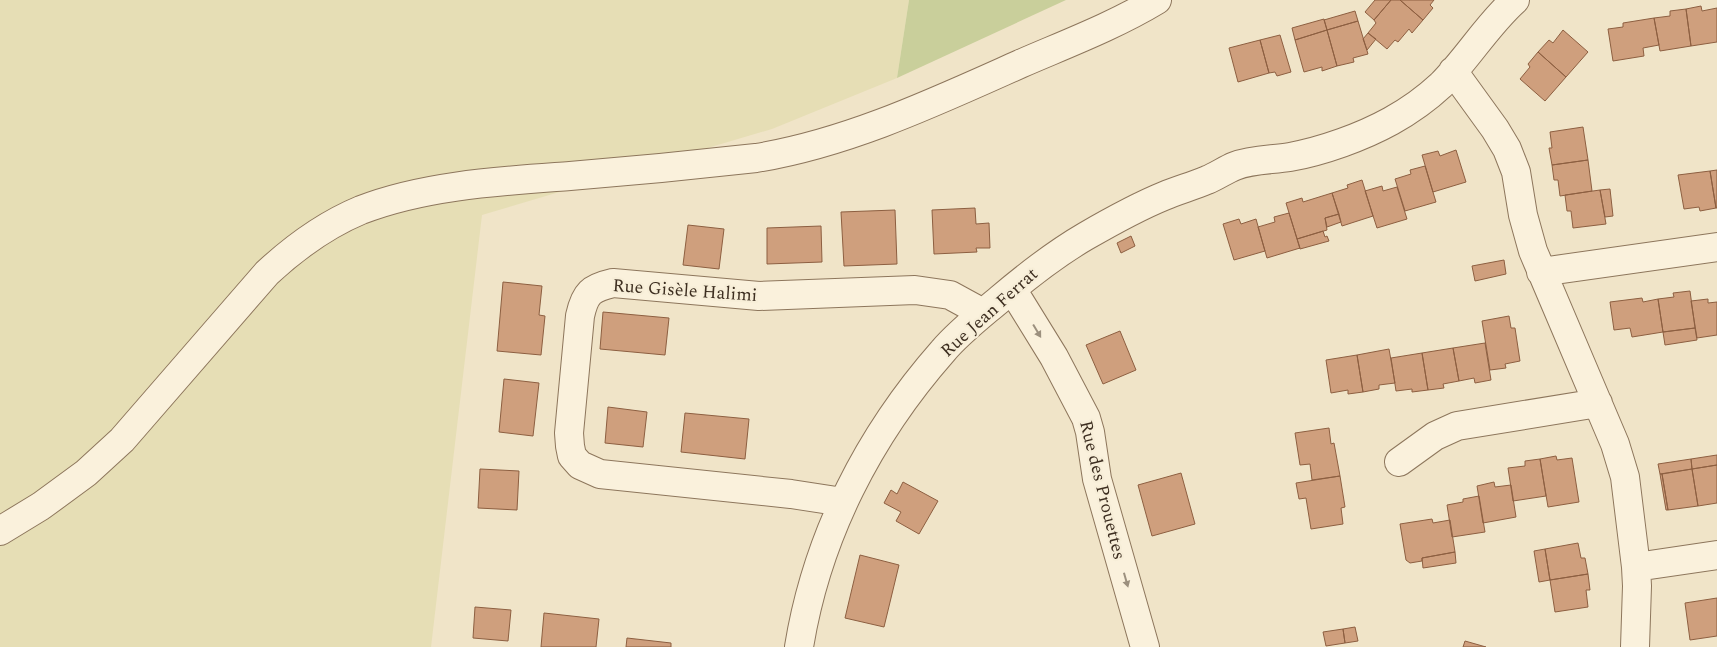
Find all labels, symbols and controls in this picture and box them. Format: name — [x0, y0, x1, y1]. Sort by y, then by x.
street label: Rue Jean Ferrat — [934, 261, 1044, 364]
street label: Rue Gisèle Halimi — [612, 272, 758, 309]
one-way arrow — [1033, 324, 1042, 337]
street label: Rue des Prouettes — [1072, 418, 1133, 563]
one-way arrow — [1122, 573, 1130, 588]

